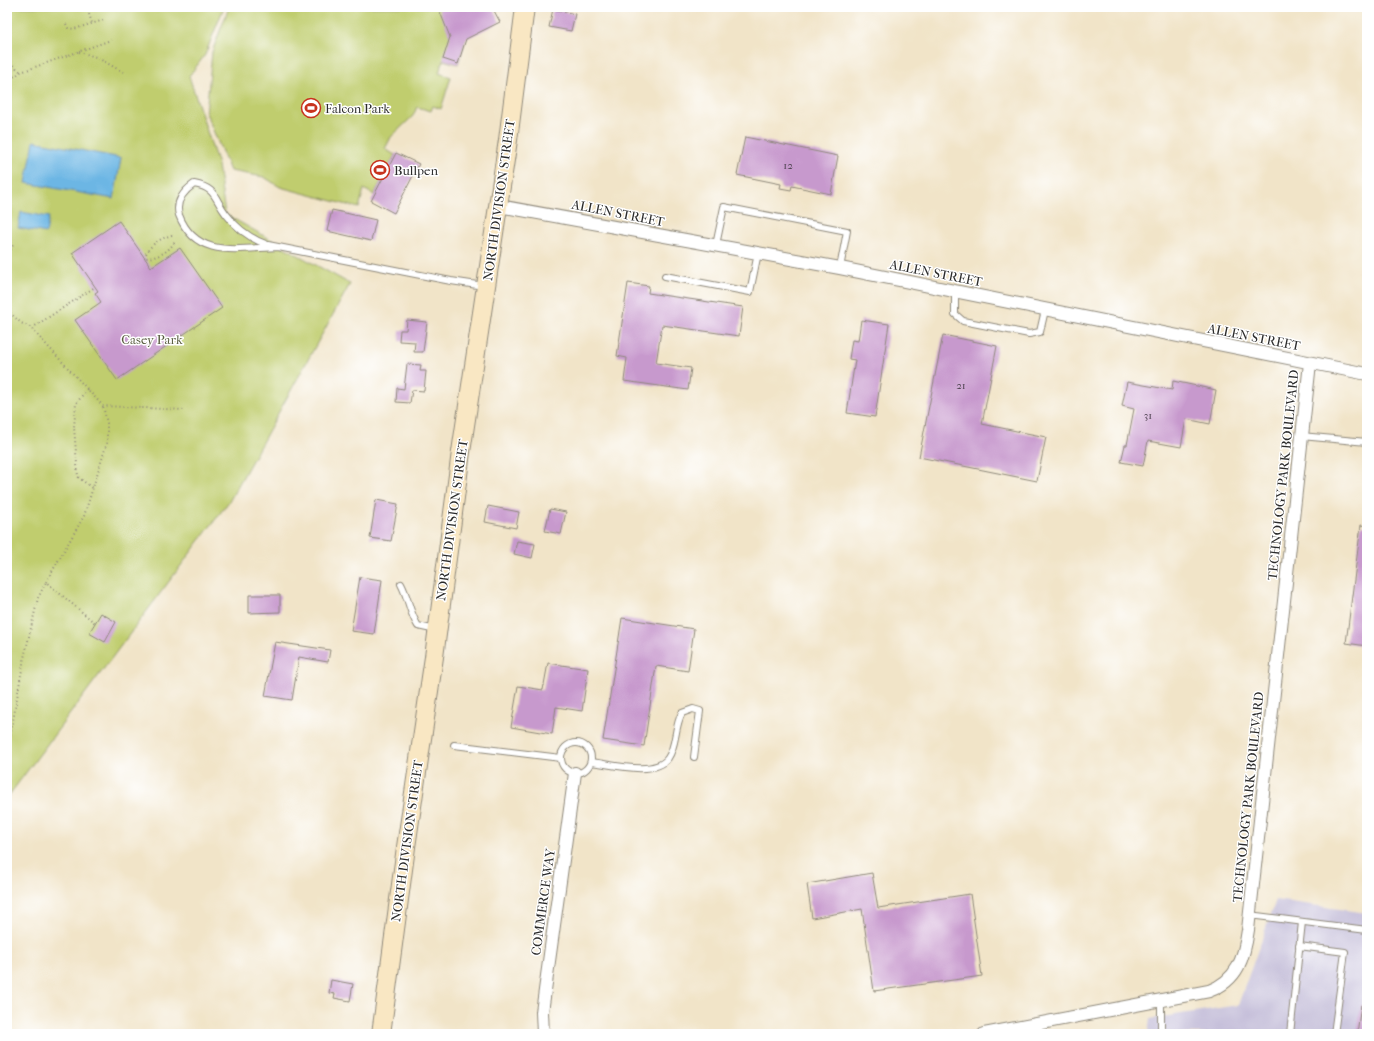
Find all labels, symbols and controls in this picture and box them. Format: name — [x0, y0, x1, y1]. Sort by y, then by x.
sports icon: Falcon Park — [300, 97, 322, 119]
place label: Falcon Park — [325, 101, 390, 116]
street label: NORTH DIVISION STREET — [480, 118, 518, 282]
sports icon: Bullpen — [369, 159, 391, 181]
house number: 12 — [783, 159, 793, 172]
place label: Bullpen — [394, 163, 438, 178]
street label: ALLEN STREET — [569, 196, 666, 229]
street label: ALLEN STREET — [887, 256, 984, 289]
street label: ALLEN STREET — [1205, 320, 1302, 353]
park label: Casey Park — [121, 332, 183, 347]
street label: TECHNOLOGY PARK BOULEVARD — [1264, 369, 1302, 581]
house number: 21 — [956, 379, 966, 392]
house number: 31 — [1144, 409, 1152, 422]
street label: NORTH DIVISION STREET — [433, 438, 471, 602]
street label: TECHNOLOGY PARK BOULEVARD — [1229, 691, 1267, 903]
street label: NORTH DIVISION STREET — [388, 759, 426, 923]
street label: COMMERCE WAY — [528, 846, 558, 957]

